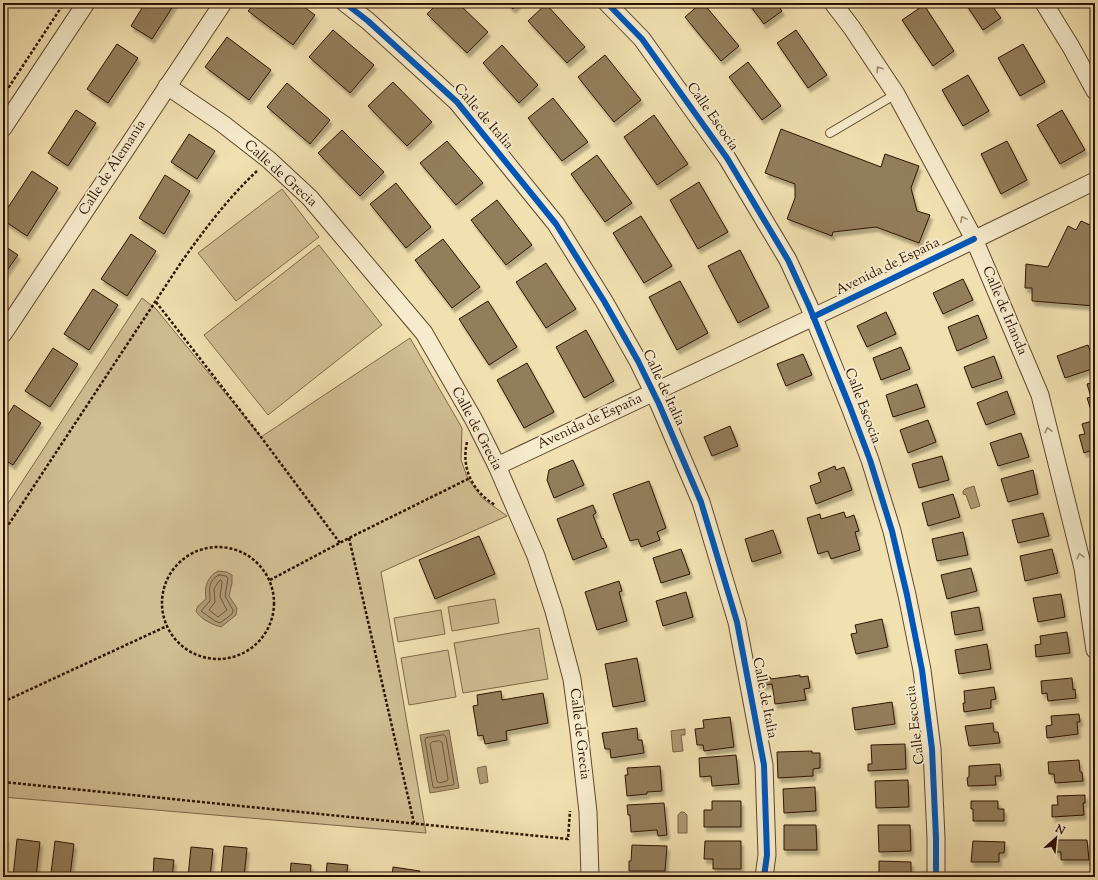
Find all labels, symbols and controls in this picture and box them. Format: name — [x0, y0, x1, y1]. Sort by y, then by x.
one-way arrow — [876, 66, 884, 73]
street label: Calle de Italia — [448, 79, 518, 155]
street label: Calle Escocia — [681, 79, 743, 156]
street label: Calle de Alemania — [75, 116, 152, 220]
street label: Calle de Grecia — [239, 136, 321, 213]
one-way arrow — [961, 216, 968, 223]
street label: Avenida de España — [832, 233, 944, 301]
street label: Calle de Irlanda — [976, 264, 1032, 359]
street label: Calle de Italia — [637, 347, 690, 430]
street label: Calle Escocia — [838, 365, 886, 447]
street label: Calle de Grecia — [446, 384, 507, 475]
street label: Avenida de España — [534, 389, 646, 455]
one-way arrow — [1045, 427, 1053, 433]
one-way arrow — [1076, 553, 1085, 560]
street label: Calle de Italia — [746, 656, 782, 741]
street label: Calle Escocia — [901, 684, 931, 766]
street label: Calle de Grecia — [563, 687, 595, 781]
north arrow — [1036, 818, 1076, 858]
text: N — [1052, 820, 1068, 839]

